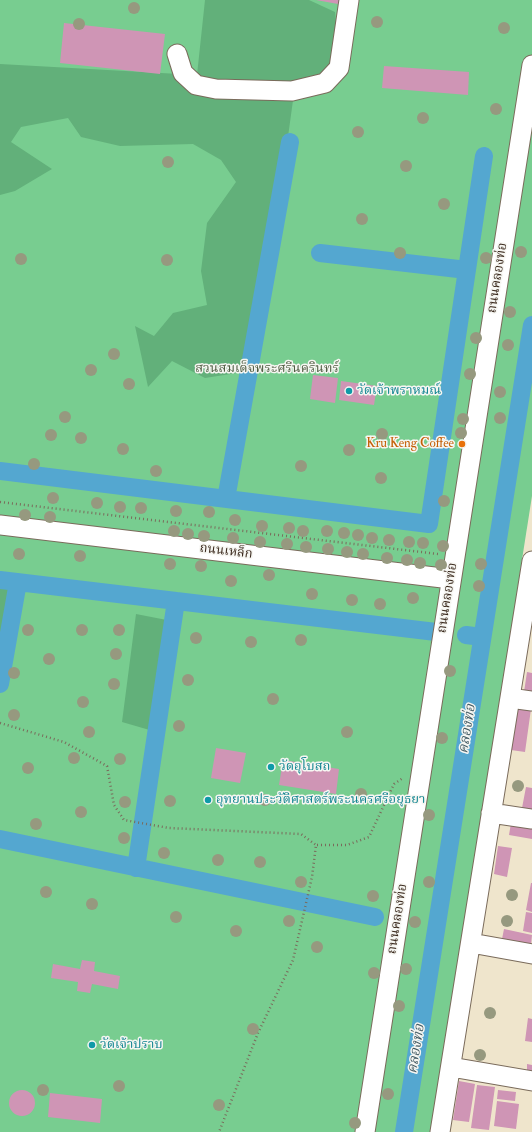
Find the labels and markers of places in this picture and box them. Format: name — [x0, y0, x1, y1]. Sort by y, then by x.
place label: วัดเจ้าพราหมณ์ — [357, 383, 441, 399]
marker: วัดเจ้าพราหมณ์ — [344, 386, 354, 396]
place label: Kru Keng Coffee — [366, 436, 454, 452]
marker: Kru Keng Coffee — [457, 439, 467, 449]
place label: วัดอุโบสถ — [279, 759, 331, 775]
marker: วัดอุโบสถ — [266, 762, 276, 772]
place label: อุทยานประวัติศาสตร์พระนครศรีอยุธยา — [216, 792, 425, 808]
marker: อุทยานประวัติศาสตร์พระนครศรีอยุธยา — [203, 795, 213, 805]
place label: วัดเจ้าปราบ — [100, 1037, 163, 1053]
marker: วัดเจ้าปราบ — [87, 1040, 97, 1050]

